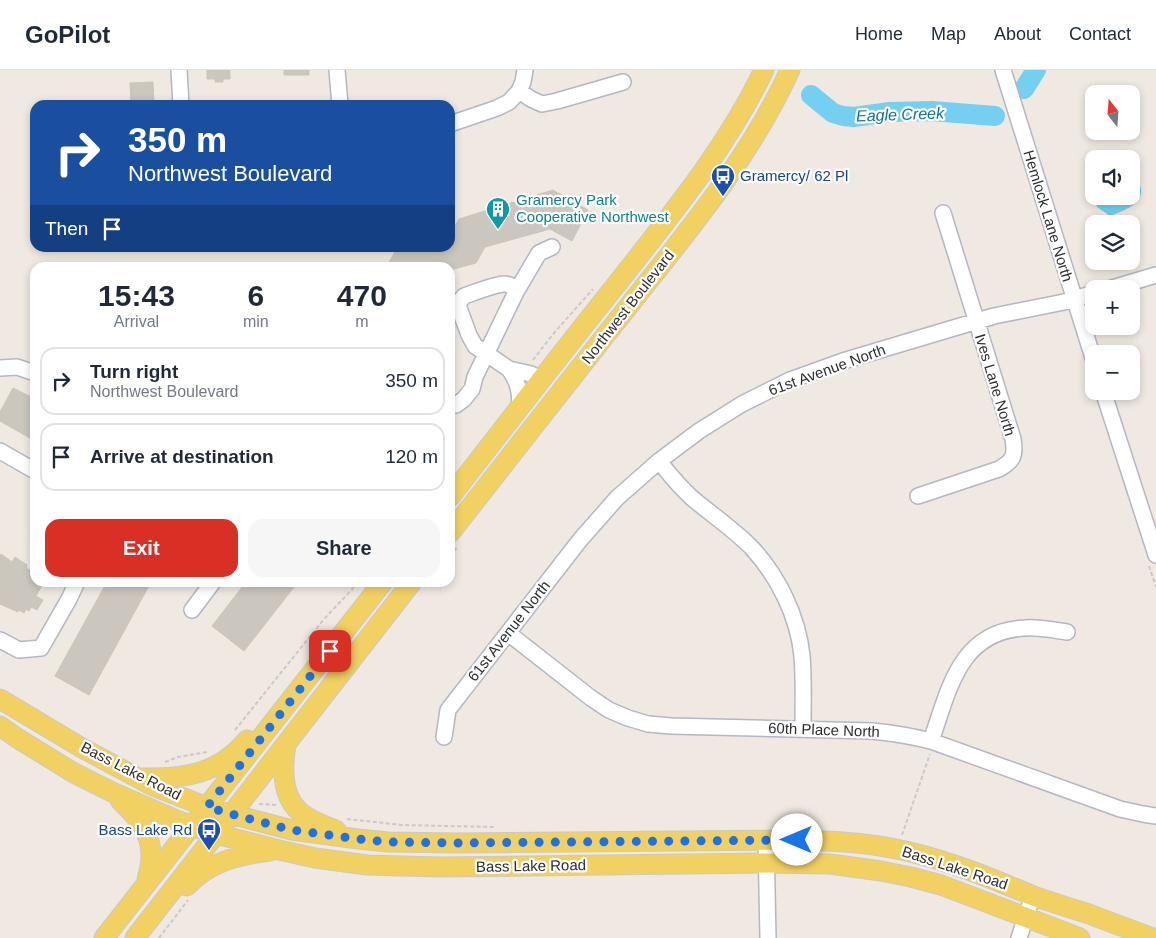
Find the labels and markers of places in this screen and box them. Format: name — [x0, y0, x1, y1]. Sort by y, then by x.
bus stop icon: Gramercy/ 62 Pl — [710, 163, 736, 197]
place label: Gramercy/ 62 Pl — [740, 167, 848, 184]
place label: Gramercy Park Cooperative Northwest — [516, 191, 669, 225]
building icon: Gramercy Park Cooperative Northwest — [485, 196, 511, 230]
pin — [309, 630, 351, 672]
bus stop icon: Bass Lake Rd — [196, 817, 222, 851]
place label: Bass Lake Rd — [99, 821, 192, 838]

